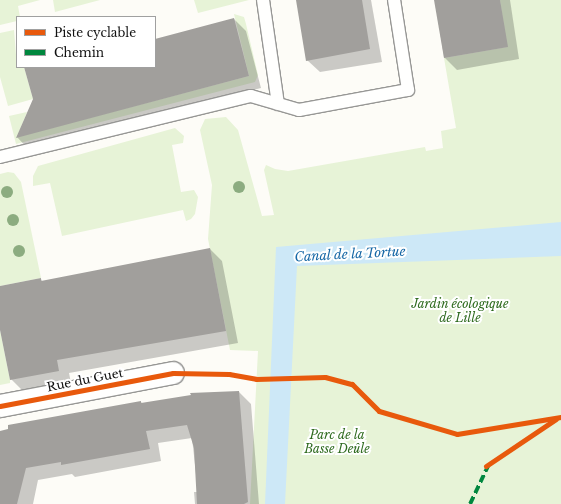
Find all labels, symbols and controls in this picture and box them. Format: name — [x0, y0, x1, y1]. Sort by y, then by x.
legend — [16, 16, 156, 68]
text: Piste cyclable — [54, 25, 136, 40]
text: Chemin — [54, 45, 104, 60]
water label: Canal de la Tortue — [293, 244, 407, 266]
park label: Jardin écologique de Lille — [411, 297, 509, 325]
street label: Rue du Guet — [46, 366, 124, 394]
park label: Parc de la Basse Deûle — [304, 428, 370, 456]

